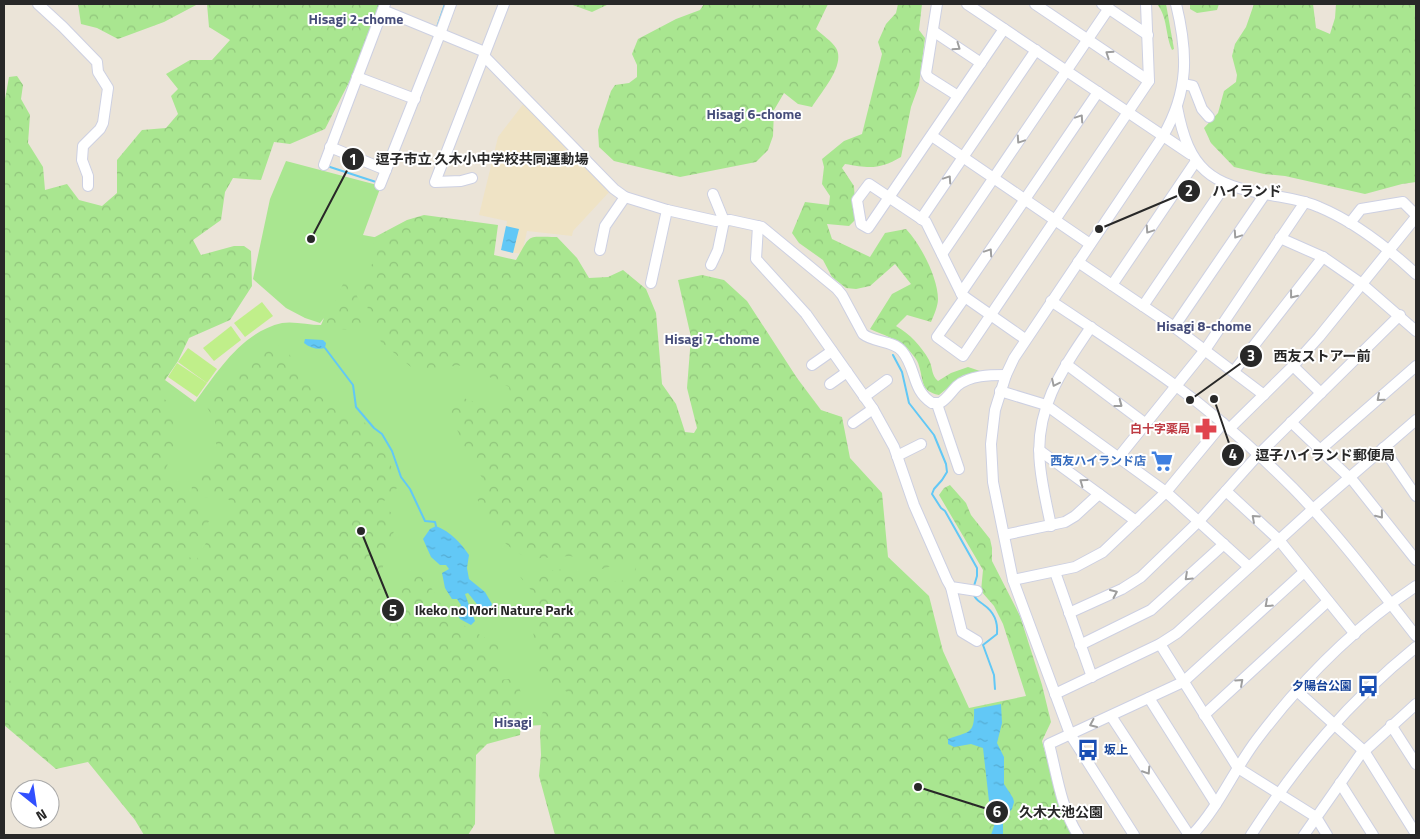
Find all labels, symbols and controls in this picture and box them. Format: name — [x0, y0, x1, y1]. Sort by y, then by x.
district label: Hisagi 2-chome — [309, 8, 403, 29]
one-way arrow — [951, 41, 961, 50]
one-way arrow — [1105, 51, 1115, 60]
district label: Hisagi 6-chome — [707, 103, 801, 124]
one-way arrow — [1074, 114, 1083, 124]
one-way arrow — [1016, 135, 1026, 144]
callout: 逗子市立 久木小中学校共同運動場 — [340, 145, 598, 174]
text: 1 — [349, 148, 357, 171]
text: 逗子市立 久木小中学校共同運動場 — [375, 148, 589, 169]
one-way arrow — [942, 175, 951, 184]
callout: ハイランド — [1177, 176, 1292, 205]
text: 2 — [1185, 179, 1193, 202]
text: ハイランド — [1212, 180, 1282, 201]
one-way arrow — [1146, 225, 1155, 234]
one-way arrow — [1234, 229, 1243, 238]
one-way arrow — [982, 249, 992, 258]
one-way arrow — [1290, 289, 1299, 299]
district label: Hisagi 8-chome — [1157, 315, 1251, 336]
district label: Hisagi 7-chome — [665, 328, 759, 349]
callout: 西友ストアー前 — [1238, 341, 1381, 370]
text: 3 — [1247, 344, 1255, 367]
text: 西友ストアー前 — [1273, 345, 1371, 366]
one-way arrow — [1051, 378, 1061, 387]
one-way arrow — [1376, 392, 1385, 401]
one-way arrow — [1113, 398, 1123, 407]
pharmacy icon: 白十字薬局 — [1193, 416, 1219, 442]
place label: 白十字薬局 — [1130, 419, 1190, 438]
callout: 逗子ハイランド郵便局 — [1220, 441, 1405, 470]
text: 4 — [1229, 443, 1237, 466]
text: 逗子ハイランド郵便局 — [1255, 444, 1395, 465]
supermarket icon: 西友ハイランド店 — [1149, 448, 1175, 474]
place label: 西友ハイランド店 — [1050, 451, 1146, 470]
one-way arrow — [1079, 479, 1089, 488]
one-way arrow — [1375, 509, 1384, 518]
one-way arrow — [1251, 515, 1260, 524]
one-way arrow — [1185, 571, 1194, 580]
one-way arrow — [1109, 589, 1118, 599]
callout: Ikeko no Mori Nature Park — [380, 596, 584, 625]
one-way arrow — [1265, 598, 1274, 607]
text: 5 — [389, 599, 397, 622]
text: Ikeko no Mori Nature Park — [415, 599, 574, 620]
bus stop icon: 夕陽台公園 — [1355, 673, 1381, 699]
place label: 夕陽台公園 — [1292, 676, 1352, 695]
one-way arrow — [1234, 679, 1243, 688]
district label: Hisagi — [494, 711, 532, 732]
one-way arrow — [1089, 718, 1098, 728]
bus stop icon: 坂上 — [1075, 737, 1101, 763]
place label: 坂上 — [1104, 740, 1128, 759]
one-way arrow — [1141, 766, 1150, 775]
north arrow — [10, 779, 60, 829]
callout: 久木大池公園 — [984, 797, 1113, 826]
text: 6 — [993, 800, 1001, 823]
text: 久木大池公園 — [1019, 801, 1103, 822]
text: N — [32, 804, 51, 827]

